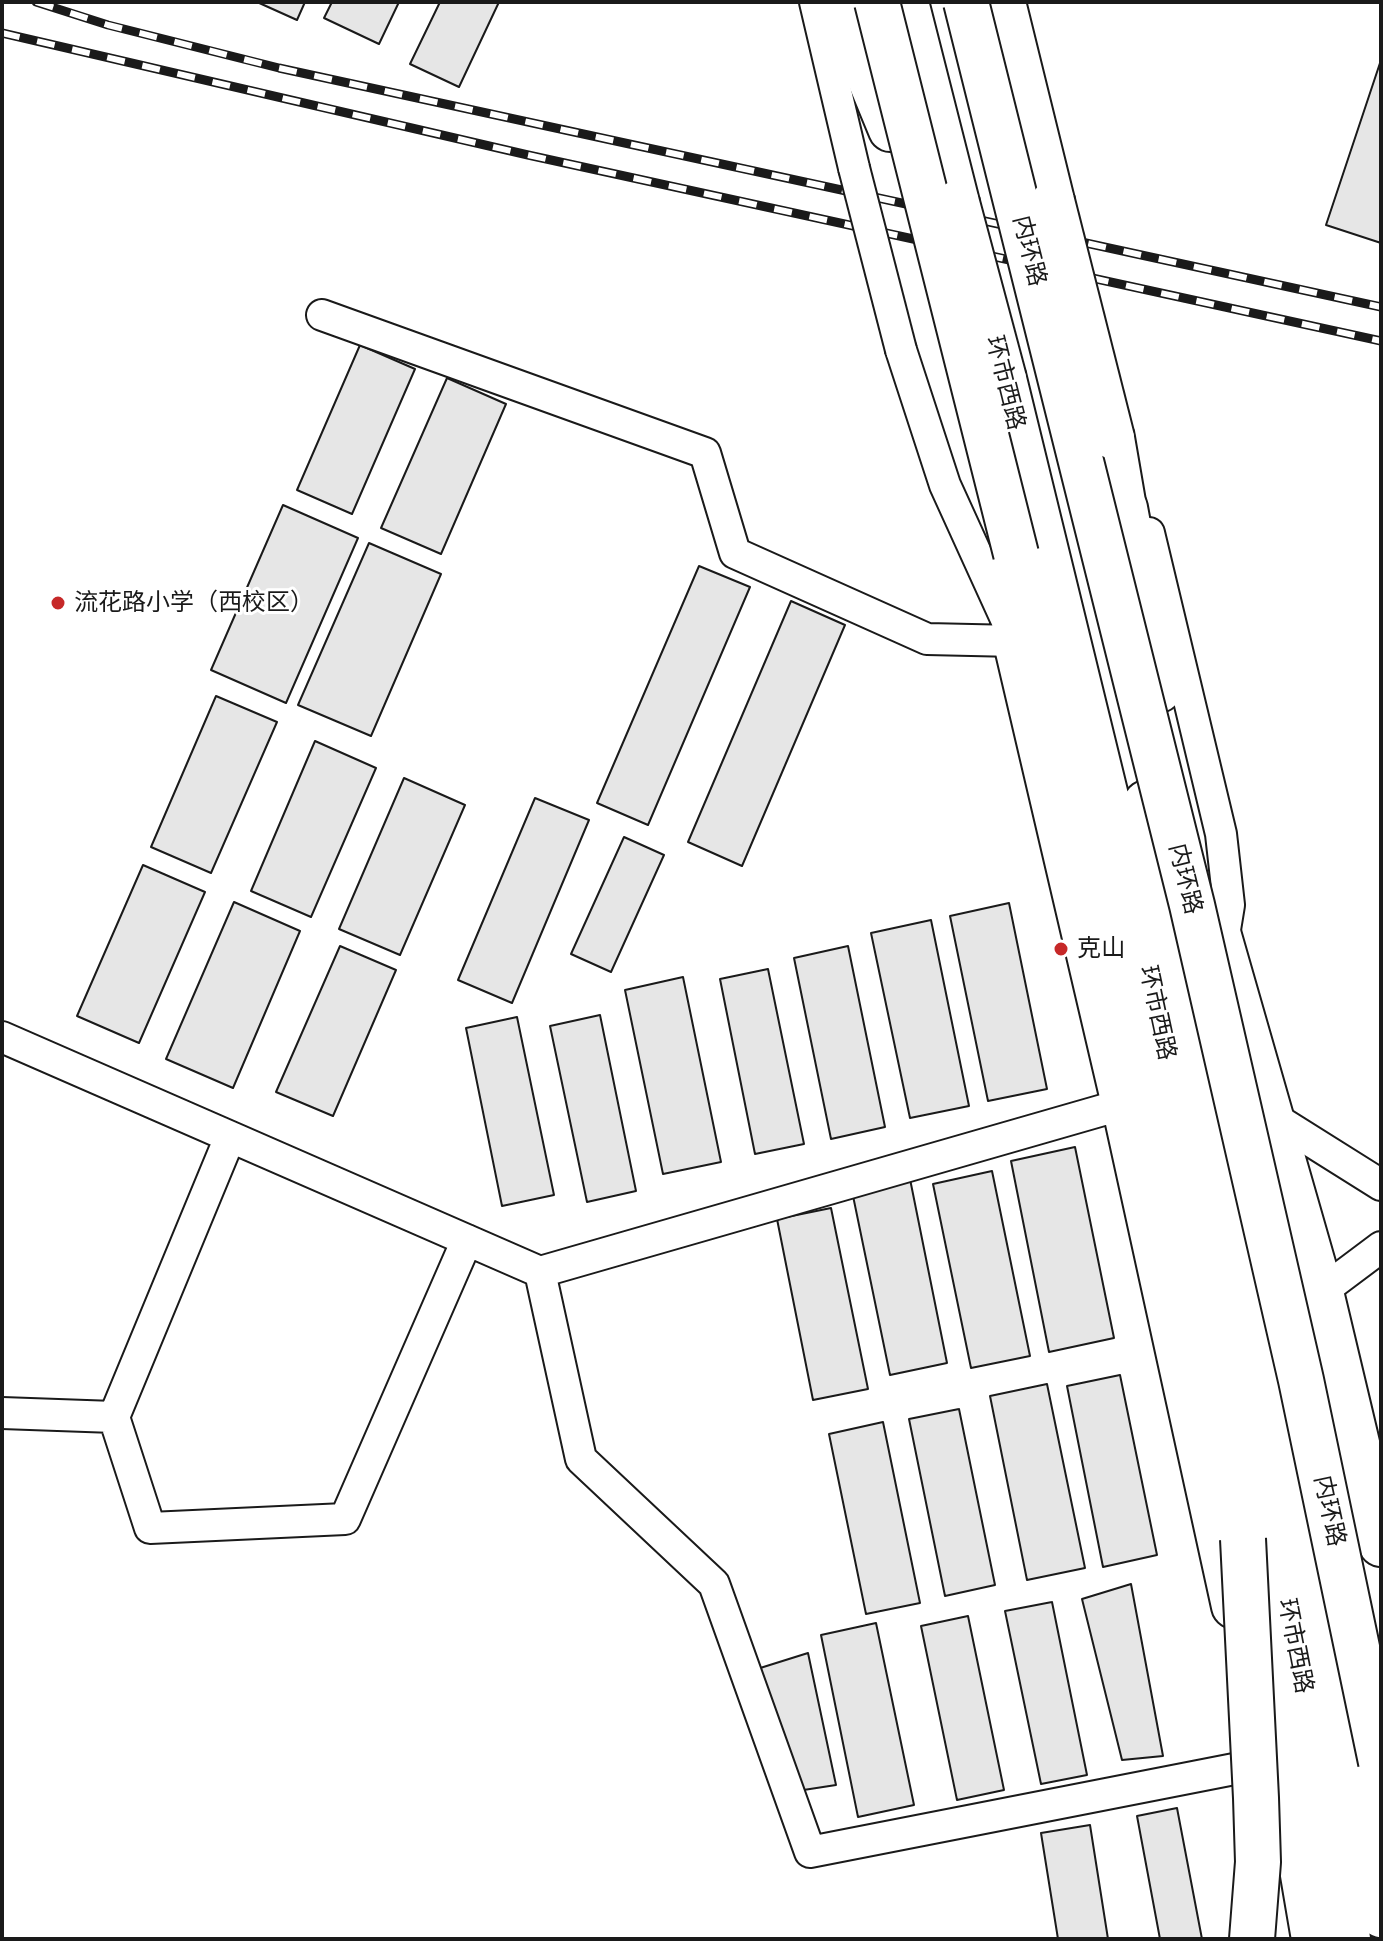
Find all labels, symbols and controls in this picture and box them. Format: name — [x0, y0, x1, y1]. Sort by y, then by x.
street label: 内环路 — [1006, 213, 1052, 289]
street label: 环市西路 — [979, 333, 1031, 433]
place label: 流花路小学（西校区） — [74, 589, 314, 617]
marker: 流花路小学（西校区） — [49, 594, 67, 612]
street label: 内环路 — [1162, 841, 1208, 917]
place label: 克山 — [1077, 935, 1125, 963]
marker: 克山 — [1052, 940, 1070, 958]
street label: 环市西路 — [1133, 963, 1181, 1063]
street label: 内环路 — [1307, 1473, 1351, 1549]
street label: 环市西路 — [1272, 1596, 1318, 1696]

